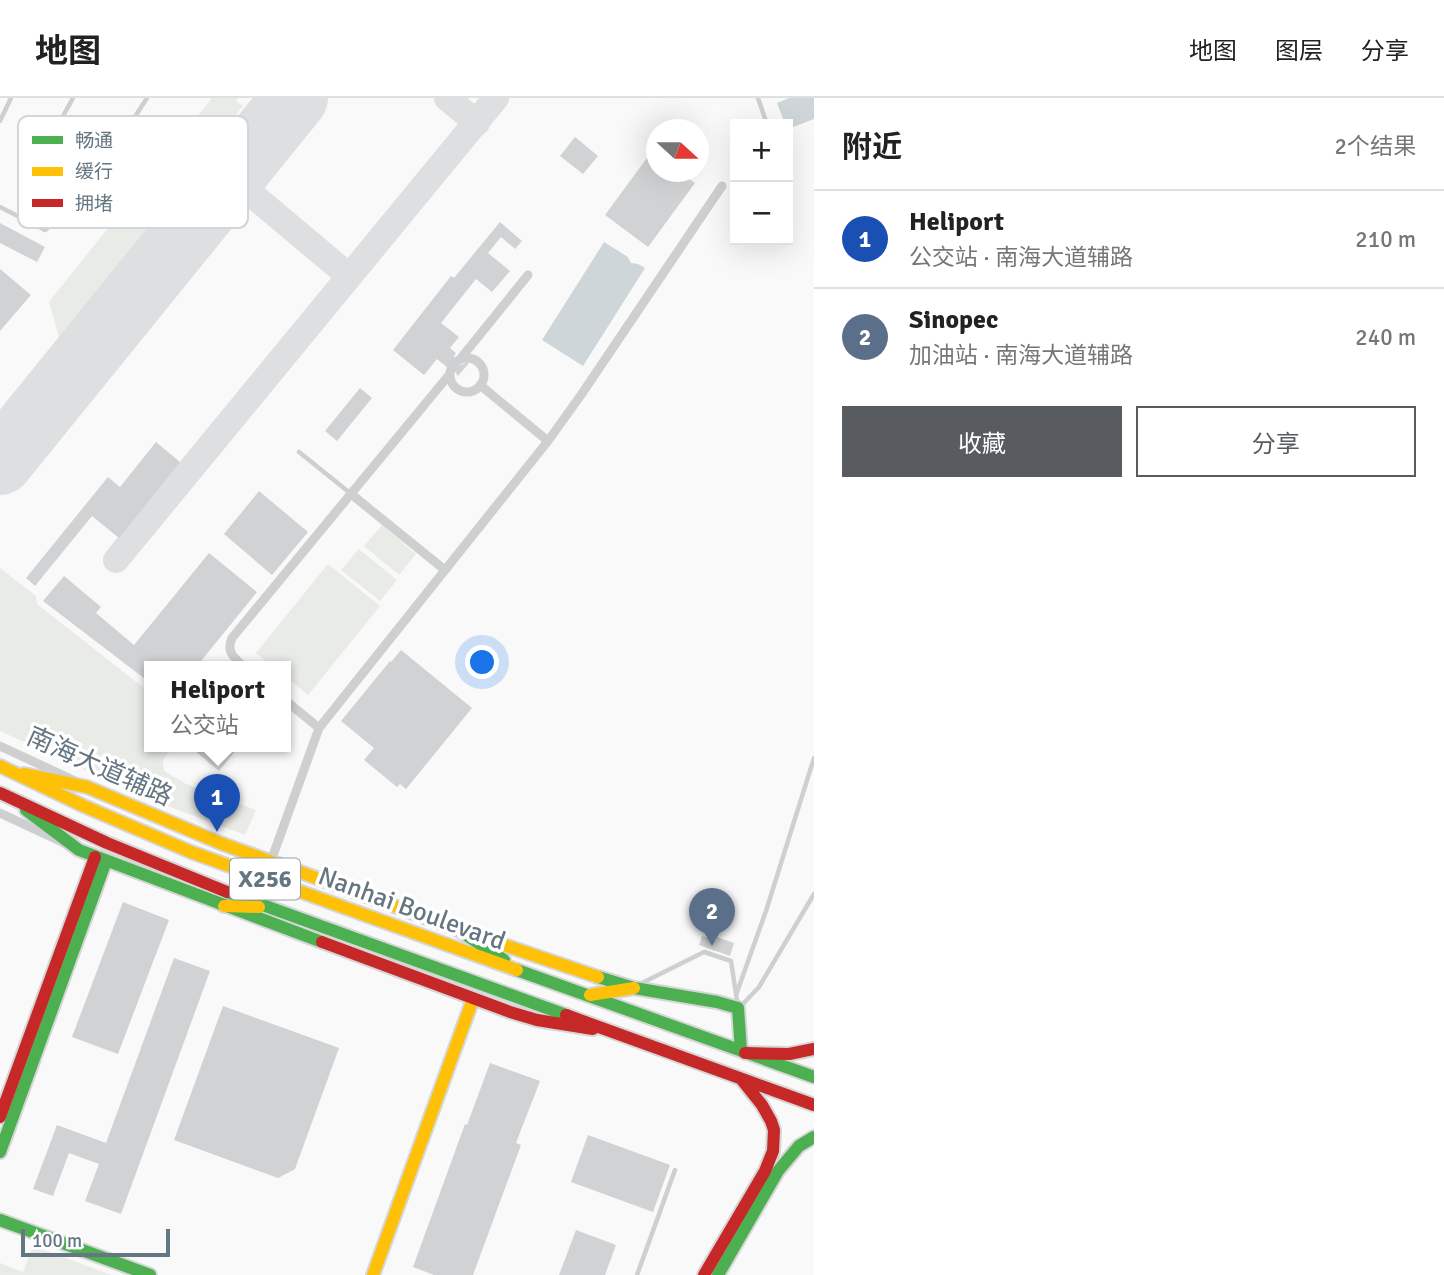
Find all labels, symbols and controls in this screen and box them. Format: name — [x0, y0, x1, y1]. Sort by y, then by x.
text: 地图 — [35, 31, 101, 72]
text: 地图 — [1189, 36, 1237, 66]
text: 图层 — [1275, 36, 1323, 66]
text: 分享 — [1361, 36, 1409, 66]
legend — [18, 116, 248, 228]
north arrow — [646, 119, 709, 182]
map controls — [730, 119, 793, 245]
button: + — [730, 119, 793, 182]
text: 畅通 — [75, 129, 113, 153]
text: 附近 — [842, 129, 902, 166]
text: 2个结果 — [1335, 132, 1416, 161]
text: 缓行 — [75, 160, 113, 184]
button: − — [730, 182, 793, 245]
text: 拥堵 — [75, 192, 113, 216]
text: Heliport — [909, 206, 1004, 238]
text: 1 — [859, 225, 871, 254]
text: 210 m — [1355, 225, 1416, 254]
text: 公交站 · 南海大道辅路 — [909, 243, 1133, 272]
text: Sinopec — [909, 304, 998, 336]
text: 2 — [859, 323, 871, 352]
text: 240 m — [1355, 323, 1416, 352]
text: 加油站 · 南海大道辅路 — [909, 341, 1133, 370]
button: 收藏 — [842, 406, 1122, 477]
button: 分享 — [1136, 406, 1416, 477]
your location — [465, 645, 499, 679]
popup — [144, 661, 291, 752]
text: Heliport — [170, 674, 265, 706]
text: 公交站 — [170, 711, 239, 740]
street label: 南海大道辅路 — [22, 721, 177, 813]
pin: 1 — [194, 774, 240, 832]
road number: X256 — [230, 858, 300, 900]
street label: Nanhai Boulevard — [314, 860, 510, 958]
pin: 2 — [689, 888, 735, 946]
scale bar — [21, 1226, 170, 1258]
text: 100 m — [32, 1229, 82, 1253]

